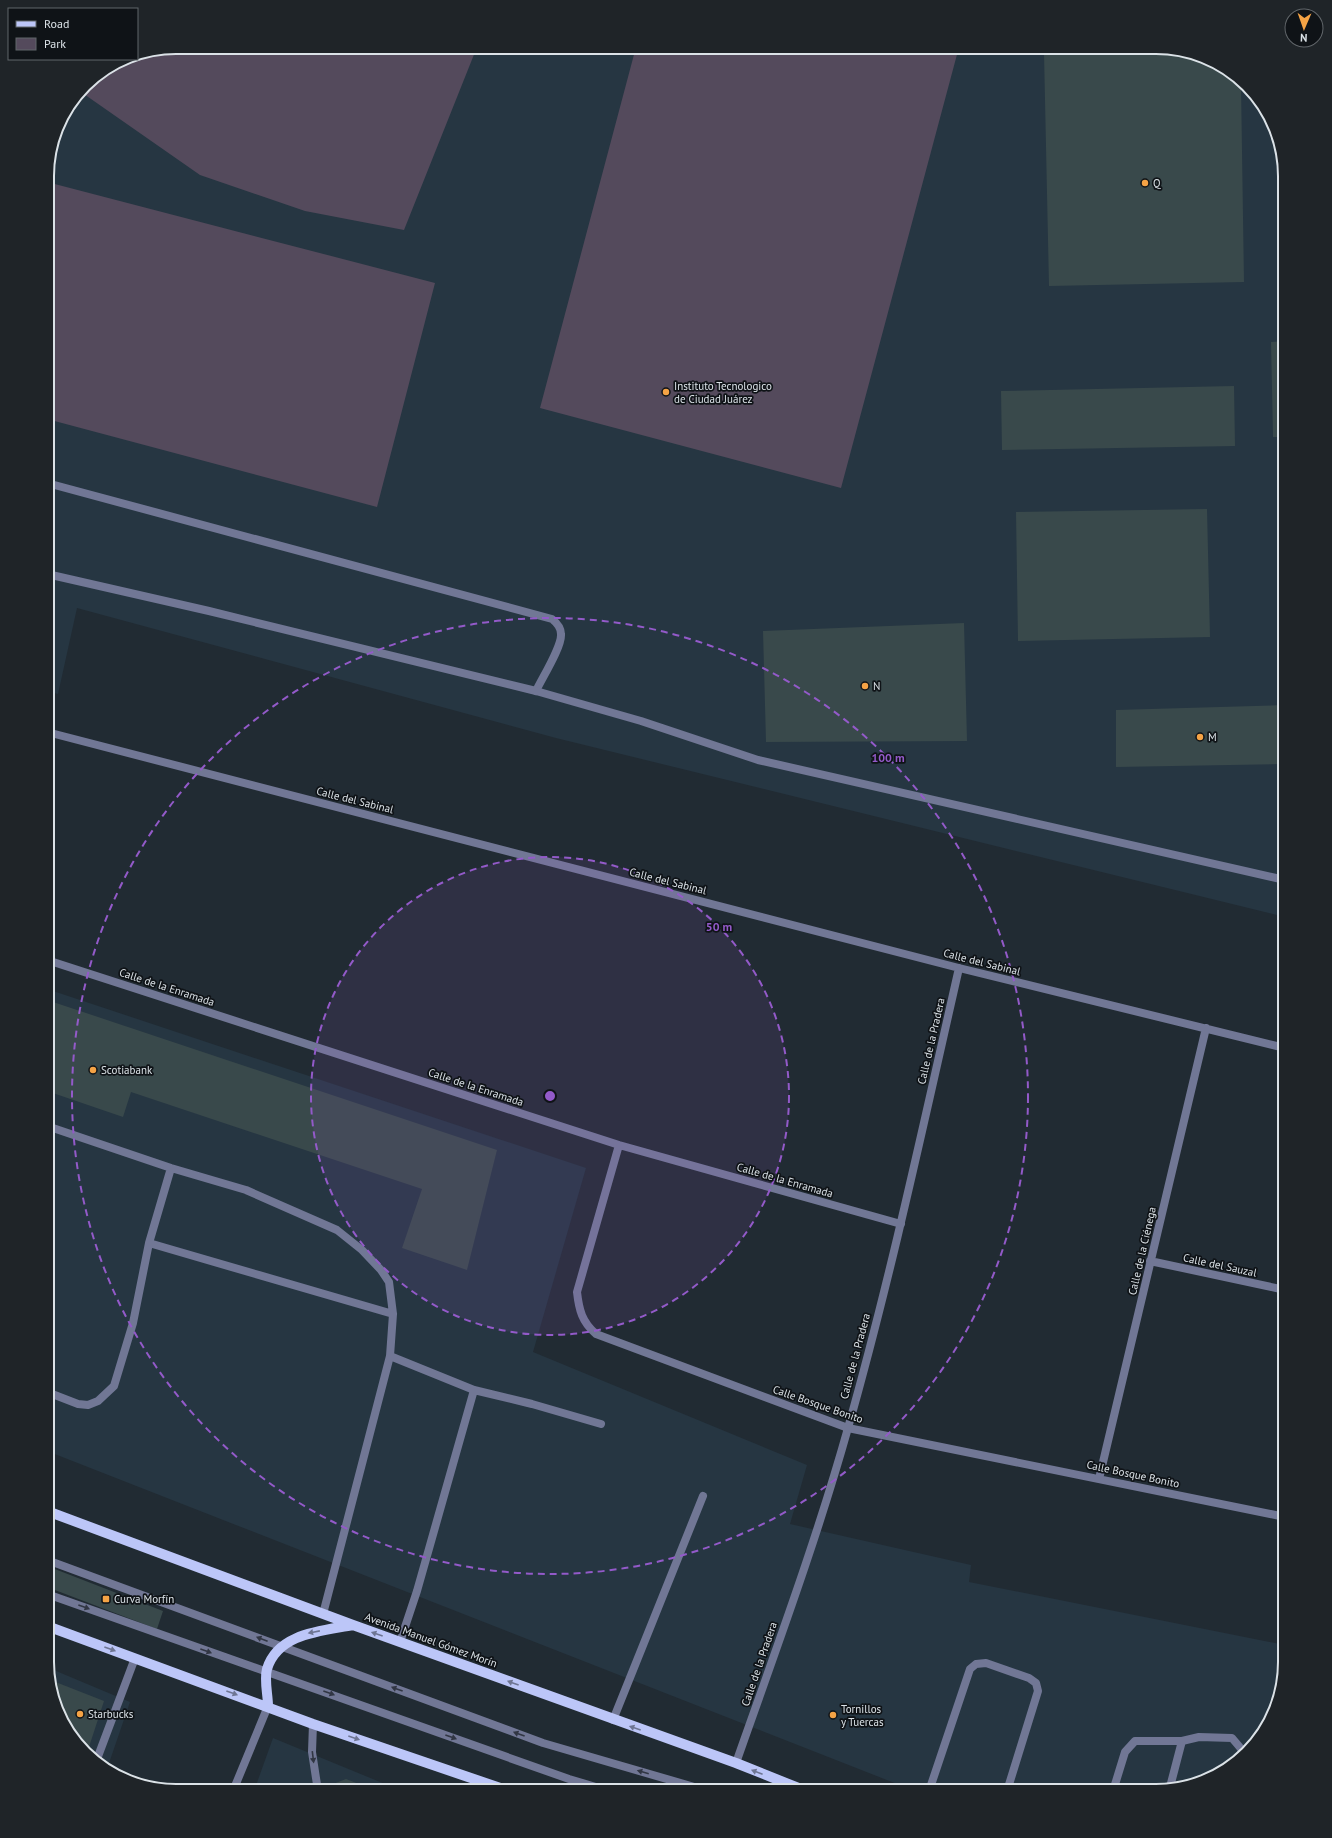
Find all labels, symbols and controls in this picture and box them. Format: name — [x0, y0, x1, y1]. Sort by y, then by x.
legend — [8, 8, 138, 60]
north arrow — [1284, 8, 1324, 48]
text: Road — [44, 16, 69, 31]
text: N — [1300, 31, 1308, 45]
text: Park — [44, 36, 66, 51]
place label: Q — [1153, 176, 1161, 190]
marker: Q — [1140, 178, 1150, 188]
place label: Instituto Tecnologico de Ciudad Juárez — [674, 379, 772, 406]
marker: Instituto Tecnologico de Ciudad Juárez — [661, 387, 671, 397]
place label: N — [873, 679, 880, 693]
marker: N — [860, 681, 870, 691]
place label: M — [1208, 730, 1217, 744]
marker: M — [1195, 732, 1205, 742]
text: 100 m — [871, 750, 905, 765]
street label: Calle del Sabinal — [315, 784, 396, 817]
street label: Calle del Sabinal — [628, 865, 709, 898]
text: 50 m — [706, 919, 732, 934]
street label: Calle del Sabinal — [942, 946, 1023, 979]
street label: Calle de la Enramada — [118, 965, 216, 1009]
street label: Calle de la Pradera — [914, 996, 948, 1086]
place label: Scotiabank — [101, 1063, 153, 1077]
marker: Scotiabank — [88, 1065, 98, 1075]
street label: Calle de la Enramada — [427, 1065, 525, 1109]
centre of rings — [543, 1089, 557, 1103]
street label: Calle de la Enramada — [735, 1160, 835, 1200]
street label: Calle de la Ciénega — [1125, 1205, 1159, 1297]
street label: Calle del Sauzal — [1182, 1250, 1259, 1280]
street label: Calle de la Pradera — [837, 1312, 873, 1400]
street label: Calle Bosque Bonito — [771, 1382, 865, 1426]
street label: Calle Bosque Bonito — [1085, 1457, 1181, 1491]
place label: Curva Morfín — [114, 1592, 174, 1606]
marker: Curva Morfín — [101, 1594, 111, 1604]
one-way arrow — [78, 1604, 90, 1610]
street label: Avenida Manuel Gómez Morín — [363, 1610, 499, 1670]
street label: Calle de la Pradera — [738, 1620, 780, 1708]
one-way arrow — [308, 1630, 320, 1636]
one-way arrow — [371, 1630, 383, 1636]
one-way arrow — [256, 1635, 268, 1641]
one-way arrow — [104, 1647, 116, 1653]
one-way arrow — [200, 1649, 212, 1655]
one-way arrow — [506, 1679, 518, 1685]
one-way arrow — [391, 1686, 403, 1692]
one-way arrow — [323, 1690, 335, 1696]
one-way arrow — [227, 1691, 239, 1697]
place label: Tornillos y Tuercas — [841, 1702, 884, 1729]
place label: Starbucks — [88, 1707, 134, 1721]
marker: Starbucks — [75, 1709, 85, 1719]
marker: Tornillos y Tuercas — [828, 1710, 838, 1720]
one-way arrow — [628, 1724, 640, 1730]
one-way arrow — [512, 1731, 524, 1737]
one-way arrow — [446, 1734, 458, 1740]
one-way arrow — [349, 1735, 361, 1741]
one-way arrow — [310, 1751, 316, 1763]
one-way arrow — [751, 1768, 763, 1774]
one-way arrow — [637, 1769, 649, 1775]

